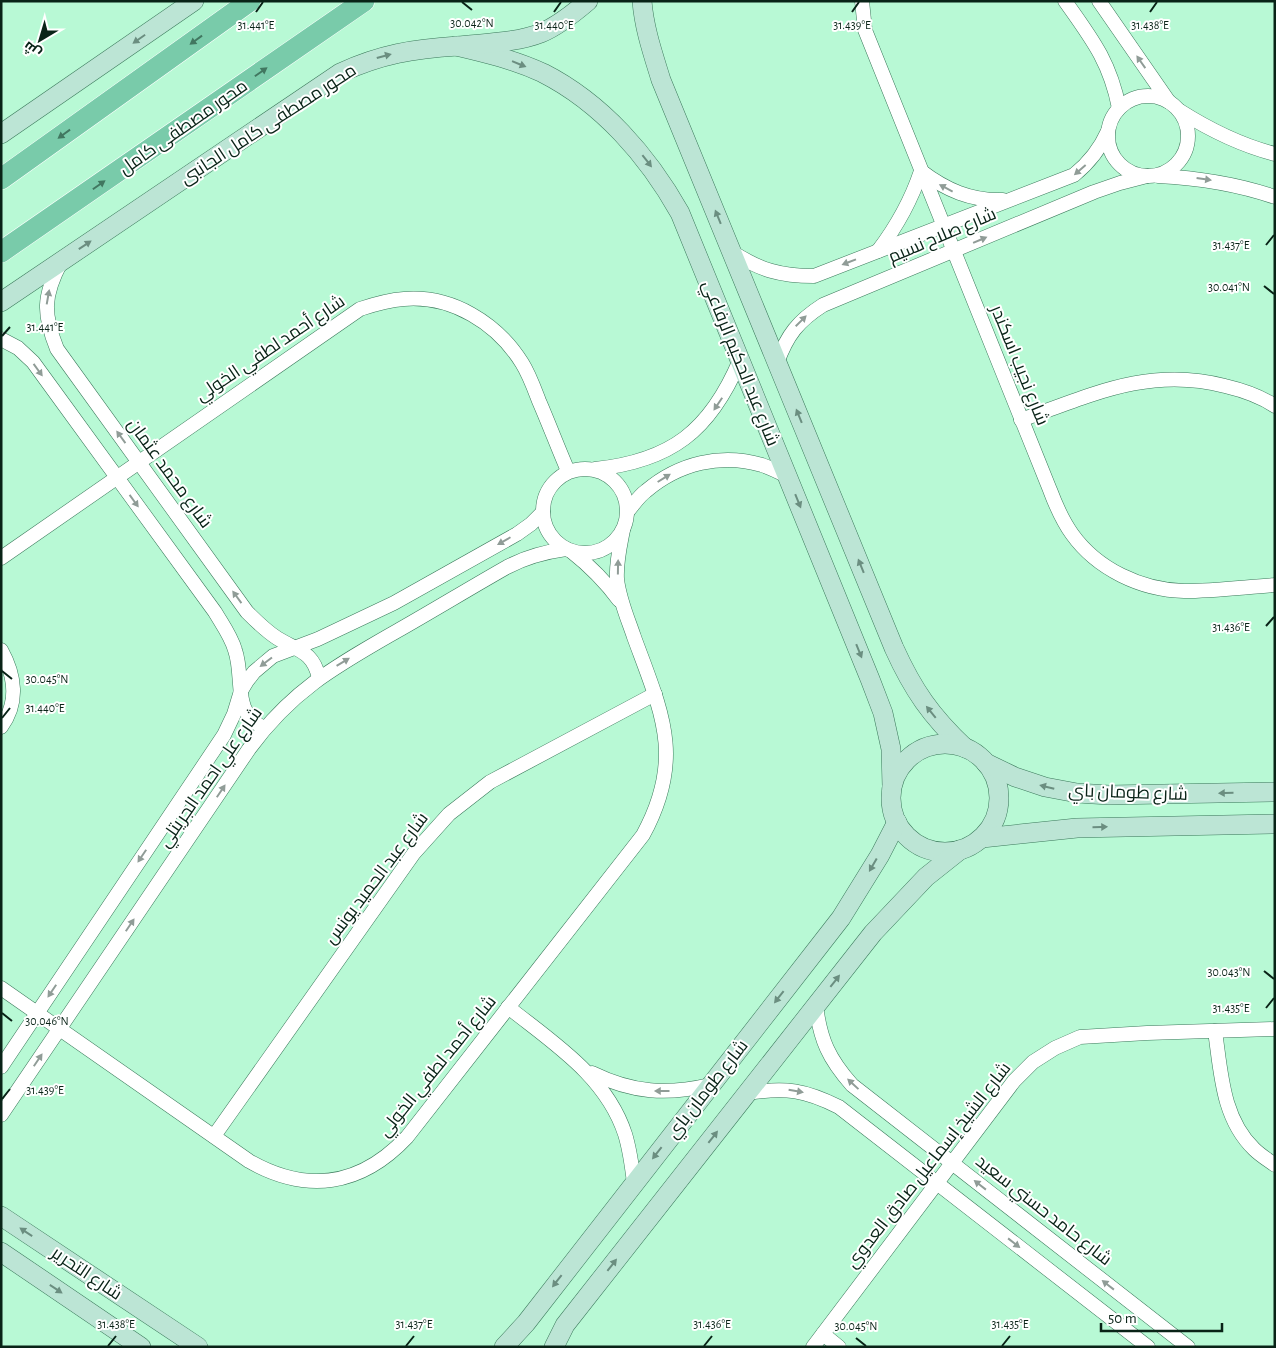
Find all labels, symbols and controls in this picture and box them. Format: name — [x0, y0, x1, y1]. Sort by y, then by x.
north arrow — [15, 15, 65, 65]
text: 30.042°N — [450, 17, 494, 29]
text: 31.441°E — [238, 19, 275, 31]
text: 31.440°E — [534, 19, 574, 31]
text: 31.439°E — [833, 19, 871, 31]
text: 31.438°E — [1131, 19, 1169, 31]
one-way arrow — [132, 34, 146, 44]
one-way arrow — [189, 35, 203, 45]
text: ش — [20, 38, 45, 62]
one-way arrow — [376, 52, 391, 60]
one-way arrow — [1136, 55, 1146, 68]
street label: محور مصطفى كامل الجانبى — [176, 59, 360, 189]
one-way arrow — [512, 60, 527, 68]
one-way arrow — [255, 67, 268, 77]
street label: محور مصطفى كامل — [115, 75, 251, 179]
one-way arrow — [57, 129, 71, 139]
one-way arrow — [641, 155, 652, 168]
one-way arrow — [1075, 164, 1087, 176]
one-way arrow — [1196, 176, 1212, 184]
one-way arrow — [92, 180, 106, 190]
one-way arrow — [939, 184, 954, 192]
street label: شارع صلاح نسيم — [885, 204, 1000, 269]
one-way arrow — [713, 210, 721, 224]
one-way arrow — [973, 235, 987, 243]
text: 31.437°E — [1213, 239, 1250, 251]
one-way arrow — [78, 240, 92, 250]
one-way arrow — [842, 259, 856, 267]
street label: شارع عبد الحكيم الرفاعي — [695, 278, 782, 450]
text: 30.041°N — [1208, 281, 1250, 293]
one-way arrow — [45, 289, 53, 305]
street label: شارع أحمد لطفي الخولي — [191, 290, 351, 409]
street label: شارع نجيب اسكندر — [985, 301, 1052, 429]
one-way arrow — [795, 315, 807, 327]
text: 31.441°E — [27, 321, 64, 333]
one-way arrow — [33, 363, 43, 377]
one-way arrow — [713, 397, 723, 410]
one-way arrow — [795, 408, 803, 423]
street label: شارع محمد عثمان — [122, 415, 216, 533]
one-way arrow — [116, 430, 126, 444]
one-way arrow — [657, 474, 670, 483]
one-way arrow — [128, 494, 139, 507]
one-way arrow — [794, 494, 802, 508]
one-way arrow — [498, 537, 511, 546]
one-way arrow — [614, 559, 622, 575]
one-way arrow — [857, 559, 864, 574]
one-way arrow — [232, 591, 242, 604]
text: 31.436°E — [1212, 621, 1250, 633]
one-way arrow — [855, 644, 863, 659]
one-way arrow — [260, 656, 273, 667]
one-way arrow — [337, 657, 350, 666]
text: 30.045°N — [26, 673, 68, 685]
text: 31.440°E — [25, 702, 65, 714]
street label: شارع علي احمد الجريتلي — [155, 704, 269, 853]
one-way arrow — [926, 706, 937, 719]
street label: شارع طومان باي — [1068, 781, 1188, 808]
one-way arrow — [1039, 783, 1054, 791]
one-way arrow — [216, 784, 226, 798]
one-way arrow — [1218, 789, 1234, 797]
street label: شارع عبد الحميد يونس — [321, 809, 434, 949]
one-way arrow — [1092, 823, 1108, 831]
one-way arrow — [137, 849, 147, 863]
one-way arrow — [869, 859, 878, 872]
one-way arrow — [125, 919, 135, 932]
text: 30.043°N — [1208, 966, 1250, 978]
one-way arrow — [829, 975, 840, 988]
one-way arrow — [47, 984, 57, 998]
one-way arrow — [774, 990, 784, 1004]
street label: شارع أحمد لطفي الخولي — [373, 991, 503, 1143]
text: 31.435°E — [1213, 1002, 1250, 1014]
text: 30.046°N — [25, 1015, 69, 1027]
street label: شارع طومان باي — [663, 1036, 755, 1145]
one-way arrow — [33, 1053, 43, 1067]
street label: شارع الشيخ إسماعيل صادق العدوي — [842, 1059, 1018, 1274]
one-way arrow — [847, 1078, 859, 1090]
text: 31.439°E — [26, 1084, 64, 1096]
one-way arrow — [654, 1087, 670, 1095]
one-way arrow — [789, 1088, 805, 1096]
one-way arrow — [708, 1130, 718, 1144]
one-way arrow — [652, 1146, 663, 1159]
street label: شارع حامد حسني سعيد — [970, 1152, 1115, 1272]
one-way arrow — [974, 1179, 987, 1190]
one-way arrow — [20, 1228, 33, 1237]
one-way arrow — [1007, 1238, 1021, 1248]
street label: شارع التحرير — [46, 1242, 126, 1306]
one-way arrow — [607, 1258, 618, 1271]
one-way arrow — [552, 1274, 563, 1287]
one-way arrow — [1102, 1279, 1115, 1290]
one-way arrow — [49, 1284, 63, 1294]
scale bar — [1101, 1300, 1222, 1332]
text: 50 m — [1108, 1311, 1137, 1326]
text: 31.438°E — [97, 1318, 135, 1330]
text: 31.437°E — [396, 1318, 433, 1330]
text: 31.436°E — [693, 1318, 731, 1330]
text: 31.435°E — [992, 1318, 1029, 1330]
text: 30.045°N — [835, 1320, 877, 1332]

